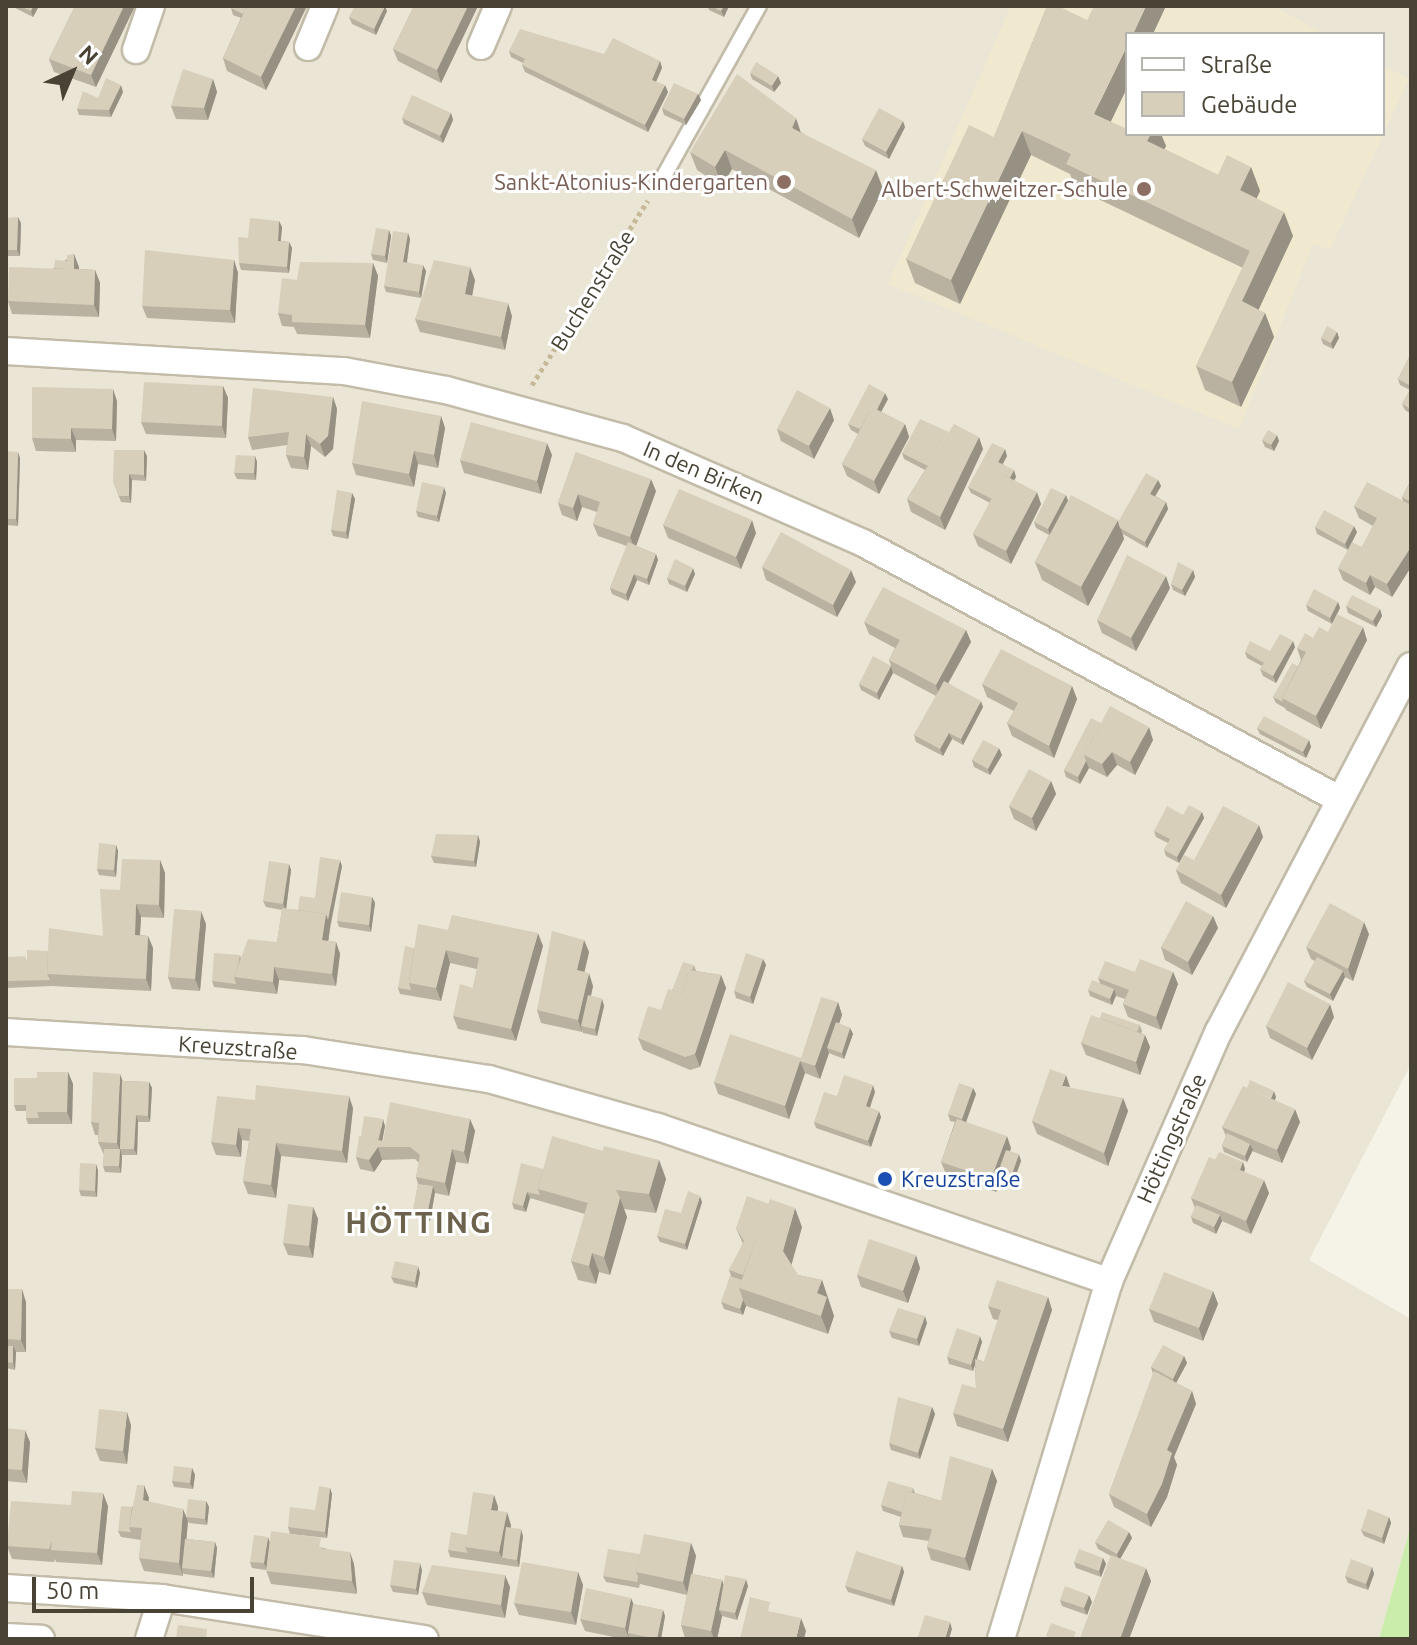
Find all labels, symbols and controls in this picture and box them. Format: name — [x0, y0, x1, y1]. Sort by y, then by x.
north arrow — [32, 32, 112, 112]
legend — [1125, 32, 1385, 136]
text: N — [74, 40, 104, 69]
text: Straße — [1201, 51, 1272, 78]
text: Gebäude — [1201, 91, 1298, 118]
place label: Sankt-Atonius-Kindergarten — [494, 169, 768, 195]
marker: Sankt-Atonius-Kindergarten — [775, 173, 793, 191]
place label: Albert-Schweitzer-Schule — [882, 176, 1128, 202]
marker: Albert-Schweitzer-Schule — [1135, 180, 1153, 198]
street label: Buchenstraße — [544, 225, 640, 355]
street label: In den Birken — [639, 435, 769, 509]
street label: Kreuzstraße — [177, 1030, 299, 1064]
street label: Höttingstraße — [1131, 1069, 1211, 1207]
place label: Kreuzstraße — [901, 1166, 1021, 1192]
marker: Kreuzstraße — [876, 1170, 894, 1188]
district label: HÖTTING — [345, 1204, 493, 1240]
scale bar — [36, 1561, 258, 1611]
text: 50 m — [46, 1577, 99, 1604]

